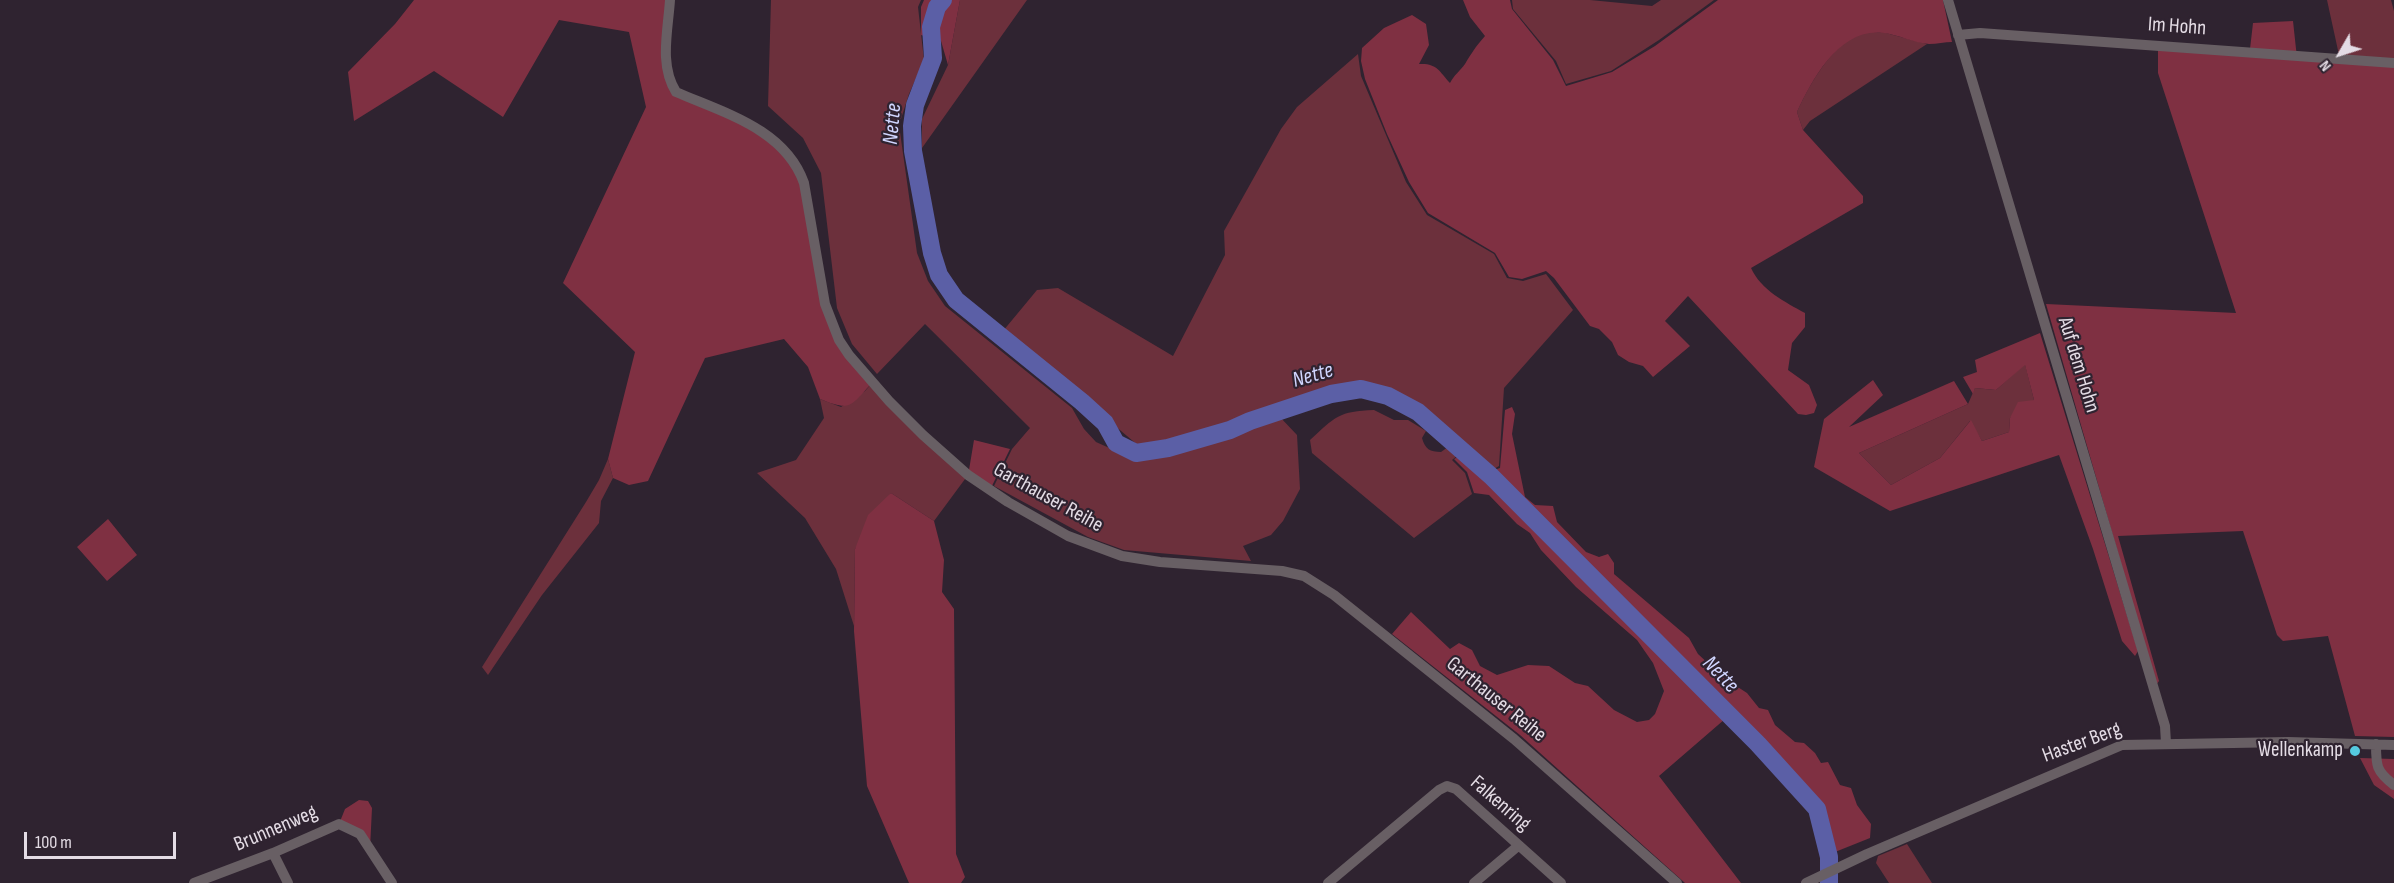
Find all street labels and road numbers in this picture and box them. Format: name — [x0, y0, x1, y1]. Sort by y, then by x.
street label: Im Hohn — [2147, 12, 2207, 42]
street label: Auf dem Hohn — [2052, 314, 2104, 416]
street label: Garthauser Reihe — [989, 458, 1107, 538]
street label: Garthauser Reihe — [1441, 652, 1551, 748]
street label: Haster Berg — [2039, 717, 2125, 769]
street label: Falkenring — [1465, 771, 1535, 837]
street label: Brunnenweg — [231, 800, 321, 858]

